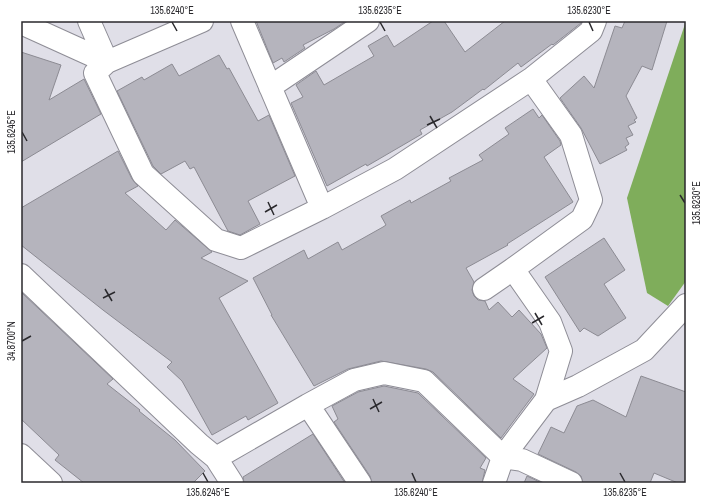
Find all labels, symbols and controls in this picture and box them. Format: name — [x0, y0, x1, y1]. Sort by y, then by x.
text: 135.6240°E — [150, 4, 194, 17]
text: 135.6235°E — [358, 4, 402, 17]
text: 135.6230°E — [567, 4, 611, 17]
text: 135.6245°E — [5, 110, 18, 154]
text: 135.6230°E — [690, 181, 703, 225]
text: 34.8700°N — [5, 321, 18, 361]
text: 135.6245°E — [186, 486, 230, 499]
text: 135.6240°E — [394, 486, 438, 499]
text: 135.6235°E — [603, 486, 647, 499]

